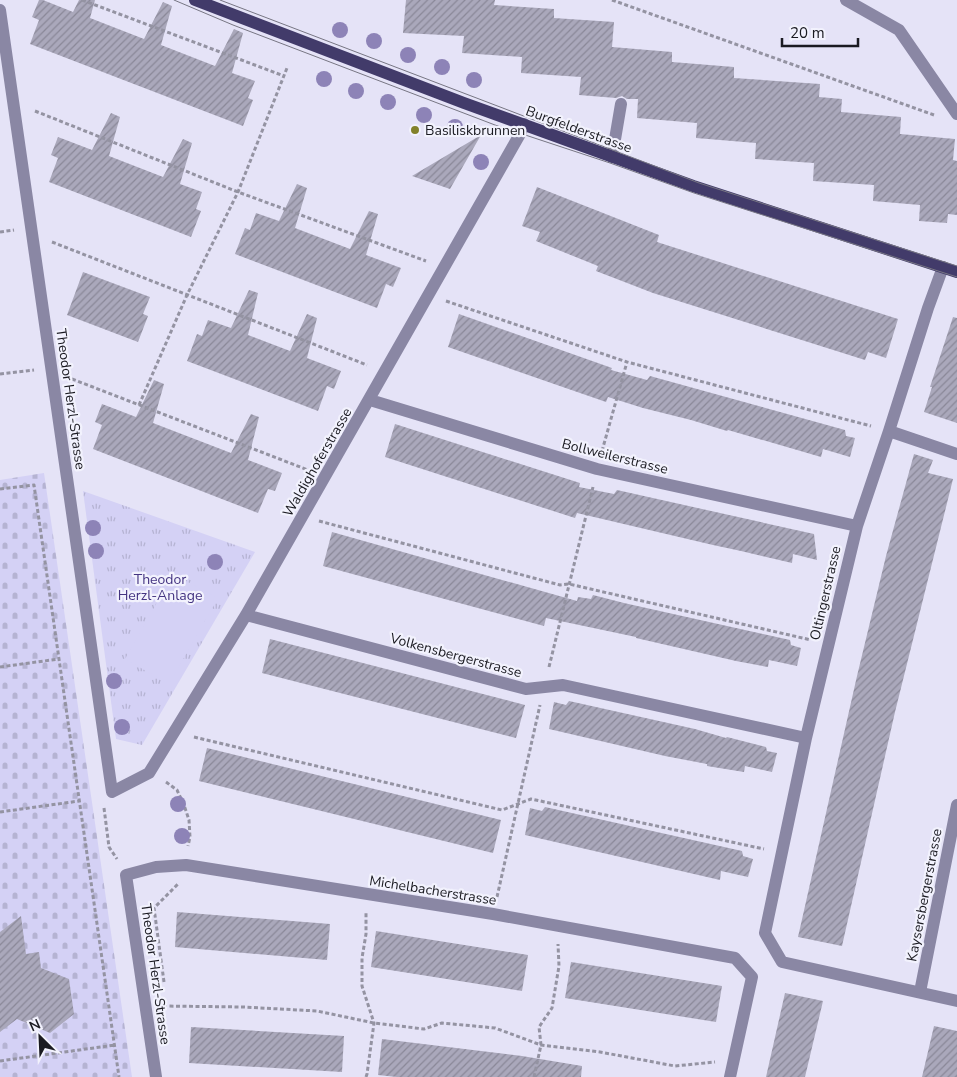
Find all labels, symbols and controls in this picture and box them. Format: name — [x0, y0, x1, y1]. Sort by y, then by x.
scale bar — [782, 15, 858, 47]
text: 20 m — [790, 23, 825, 43]
street label: Burgfelderstrasse — [523, 101, 635, 158]
place label: Basiliskbrunnen — [425, 121, 525, 140]
marker: Basiliskbrunnen — [409, 124, 421, 136]
street label: Theodor Herzl-Strasse — [51, 327, 90, 471]
street label: Waldighoferstrasse — [278, 404, 356, 520]
street label: Bollweilerstrasse — [560, 434, 670, 479]
street label: Oltingerstrasse — [805, 544, 846, 642]
park label: Theodor Herzl-Anlage — [118, 570, 202, 605]
street label: Volkensbergerstrasse — [387, 628, 524, 682]
street label: Kaysersbergerstrasse — [902, 827, 947, 963]
street label: Michelbacherstrasse — [368, 871, 498, 910]
street label: Theodor Herzl-Strasse — [136, 902, 175, 1046]
north arrow — [15, 1012, 65, 1062]
text: N — [26, 1015, 44, 1036]

